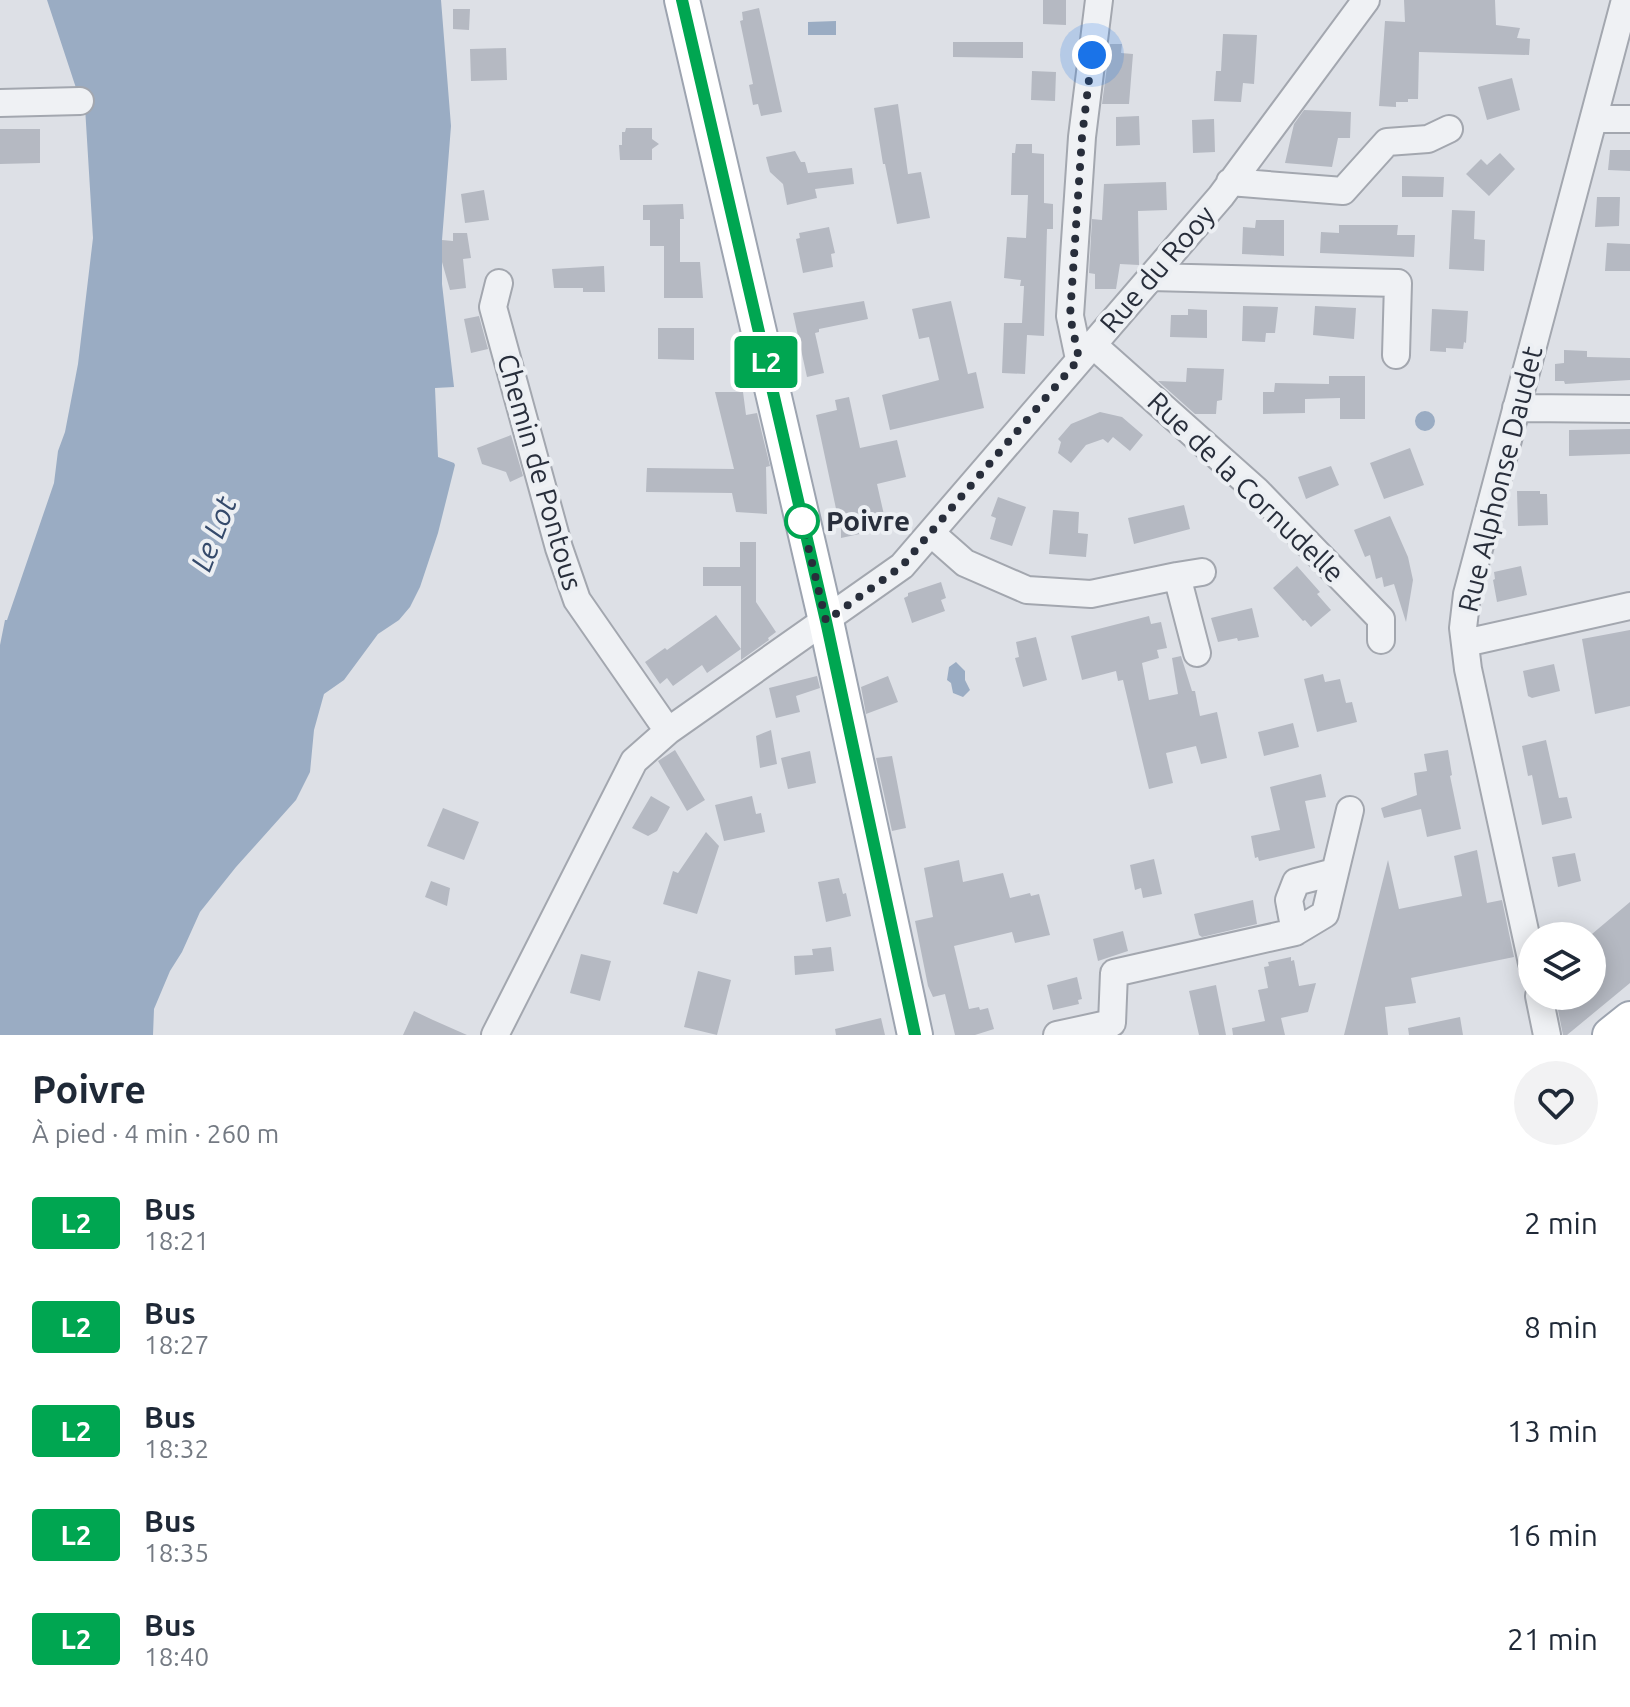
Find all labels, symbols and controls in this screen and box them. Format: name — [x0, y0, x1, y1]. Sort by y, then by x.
your location — [1072, 35, 1112, 75]
street label: Rue du Rooy — [1093, 199, 1220, 338]
line badge: L2 — [730, 336, 802, 388]
street label: Rue Alphonse Daudet — [1452, 343, 1548, 615]
text: L2 — [750, 346, 782, 377]
street label: Chemin de Pontous — [492, 350, 589, 594]
street label: Rue de la Cornudelle — [1142, 385, 1351, 588]
water label: Le Lot — [183, 491, 243, 576]
marker: Poivre — [785, 504, 819, 538]
place label: Poivre — [826, 505, 910, 536]
map controls — [1518, 922, 1606, 1010]
button: layers — [1518, 922, 1606, 1010]
button: heart — [1514, 1061, 1598, 1145]
text: Poivre — [32, 1068, 146, 1110]
text: À pied · 4 min · 260 m — [32, 1119, 279, 1148]
text: Bus — [144, 1192, 196, 1226]
text: 2 min — [1524, 1206, 1598, 1240]
text: L2 — [60, 1207, 92, 1238]
text: 18:21 — [144, 1226, 209, 1255]
text: Bus — [144, 1296, 196, 1330]
text: 8 min — [1524, 1310, 1598, 1344]
text: L2 — [60, 1311, 92, 1342]
text: 18:27 — [144, 1330, 209, 1359]
text: Bus — [144, 1400, 196, 1434]
text: 13 min — [1507, 1414, 1598, 1448]
text: L2 — [60, 1415, 92, 1446]
text: 18:32 — [144, 1434, 209, 1463]
text: Bus — [144, 1504, 196, 1538]
text: 16 min — [1507, 1518, 1598, 1552]
text: L2 — [60, 1519, 92, 1550]
text: 18:35 — [144, 1538, 209, 1567]
text: Bus — [144, 1608, 196, 1642]
text: 21 min — [1507, 1622, 1598, 1656]
text: L2 — [60, 1623, 92, 1654]
text: 18:40 — [144, 1642, 209, 1671]

